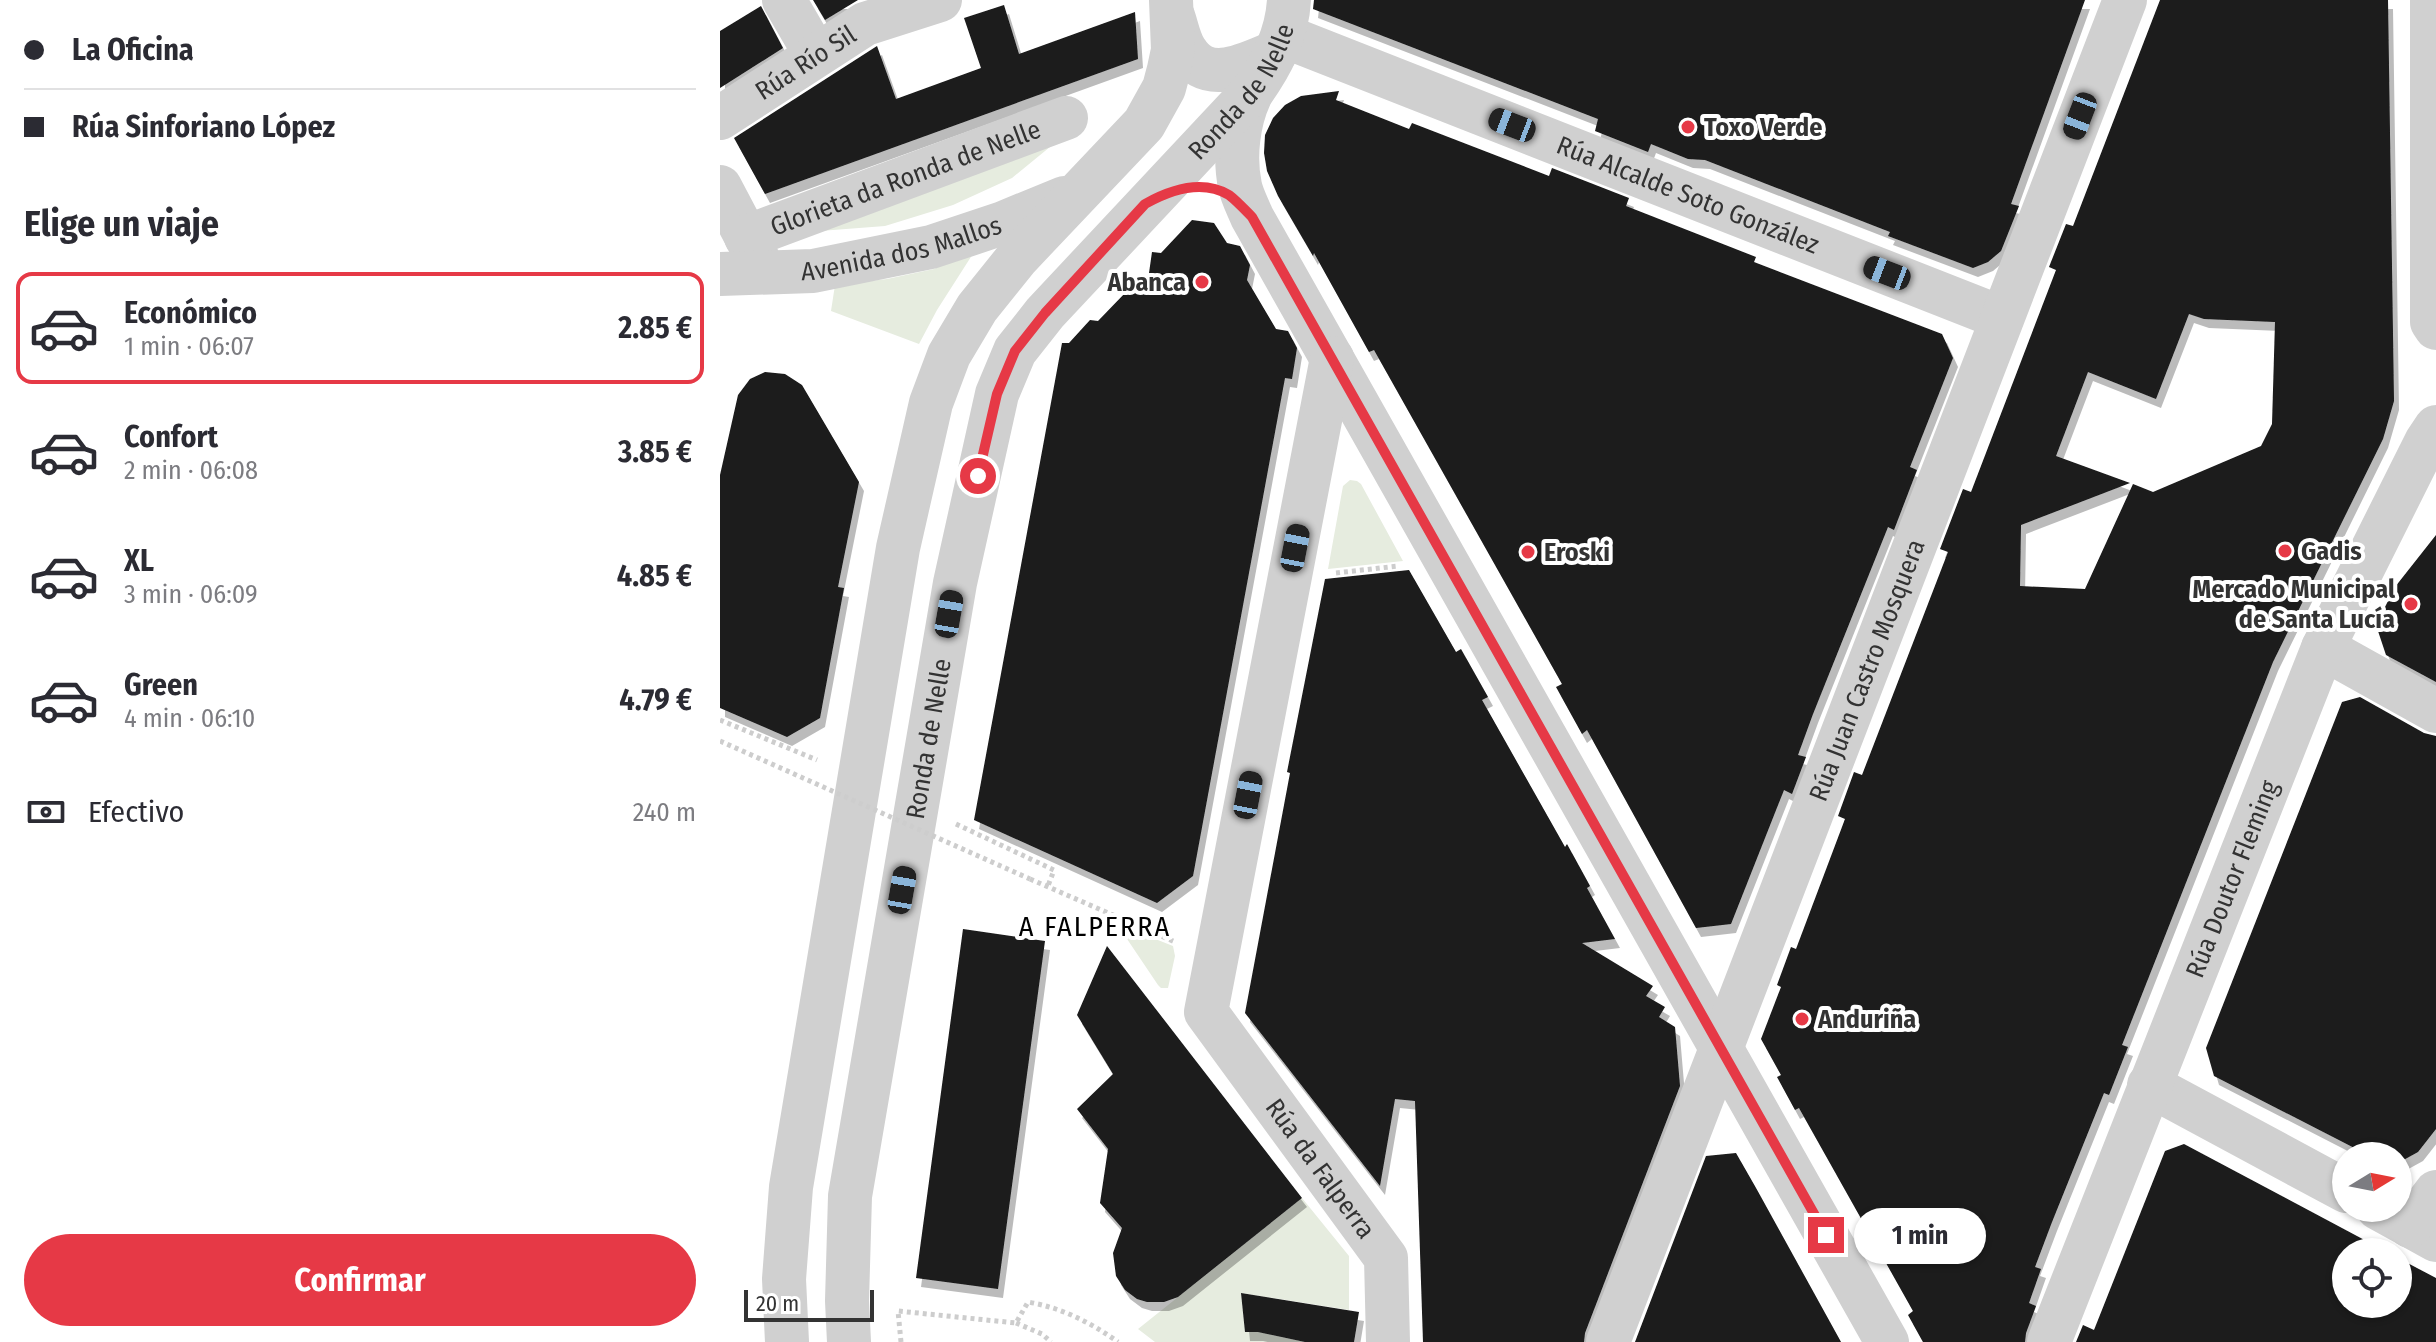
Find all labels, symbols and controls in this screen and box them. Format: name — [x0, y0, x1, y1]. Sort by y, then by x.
street label: Rúa Río Sil — [750, 19, 862, 106]
street label: Ronda de Nelle — [1182, 20, 1300, 166]
text: La Oficina — [72, 32, 194, 68]
car — [2060, 89, 2100, 143]
car — [1485, 105, 1539, 145]
text: Rúa Sinforiano López — [72, 109, 335, 145]
place label: Toxo Verde — [1704, 112, 1822, 143]
street label: Glorieta da Ronda de Nelle — [766, 113, 1045, 242]
marker: Toxo Verde — [1679, 118, 1697, 136]
street label: Rúa Alcalde Soto González — [1552, 129, 1823, 260]
text: Elige un viaje — [24, 202, 219, 246]
street label: Avenida dos Mallos — [801, 209, 1005, 287]
car — [1860, 253, 1914, 293]
place label: Abanca — [1106, 267, 1186, 298]
marker: Abanca — [1193, 273, 1211, 291]
icon: car — [28, 292, 100, 364]
text: Económico — [124, 295, 257, 331]
text: 2.85 € — [618, 310, 692, 346]
text: 1 min · 06:07 — [124, 331, 254, 362]
icon: car — [28, 416, 100, 488]
text: Confort — [124, 419, 218, 455]
text: 3.85 € — [618, 434, 692, 470]
text: 2 min · 06:08 — [124, 455, 258, 486]
route start — [960, 458, 996, 494]
car — [1279, 522, 1311, 574]
street label: Rúa Juan Castro Mosquera — [1802, 535, 1931, 805]
place label: Gadis — [2301, 536, 2362, 567]
place label: Eroski — [1544, 537, 1610, 568]
icon: car — [28, 540, 100, 612]
marker: Gadis — [2276, 542, 2294, 560]
text: XL — [124, 543, 154, 579]
marker: Eroski — [1519, 543, 1537, 561]
text: 4.85 € — [617, 558, 692, 594]
place label: Mercado Municipal de Santa Lucía — [2193, 574, 2396, 635]
text: 3 min · 06:09 — [124, 579, 258, 610]
car — [933, 588, 965, 640]
marker: Mercado Municipal de Santa Lucía — [2402, 595, 2420, 613]
street label: Ronda de Nelle — [899, 656, 957, 821]
icon: car — [28, 664, 100, 736]
text: Green — [124, 667, 198, 703]
text: 4.79 € — [619, 682, 692, 718]
text: 4 min · 06:10 — [124, 703, 255, 734]
car — [1232, 769, 1264, 821]
street label: Rúa Doutor Fleming — [2179, 775, 2285, 982]
icon: cash — [24, 790, 68, 834]
text: Efectivo — [88, 794, 184, 830]
text: 240 m — [633, 797, 696, 828]
car — [886, 864, 918, 916]
district label: A FALPERRA — [1019, 910, 1171, 943]
place label: Anduriña — [1817, 1004, 1916, 1035]
marker: Anduriña — [1793, 1010, 1811, 1028]
street label: Rúa da Falperra — [1259, 1093, 1382, 1244]
north arrow — [2332, 1142, 2412, 1222]
map controls — [2332, 1142, 2412, 1318]
callout: 1 min — [1854, 1207, 1986, 1263]
route end — [1808, 1217, 1844, 1253]
text: 1 min — [1892, 1220, 1948, 1251]
button: Confirmar — [24, 1234, 696, 1326]
button: locate — [2332, 1238, 2412, 1318]
scale bar — [744, 1286, 874, 1322]
text: 20 m — [756, 1290, 799, 1317]

